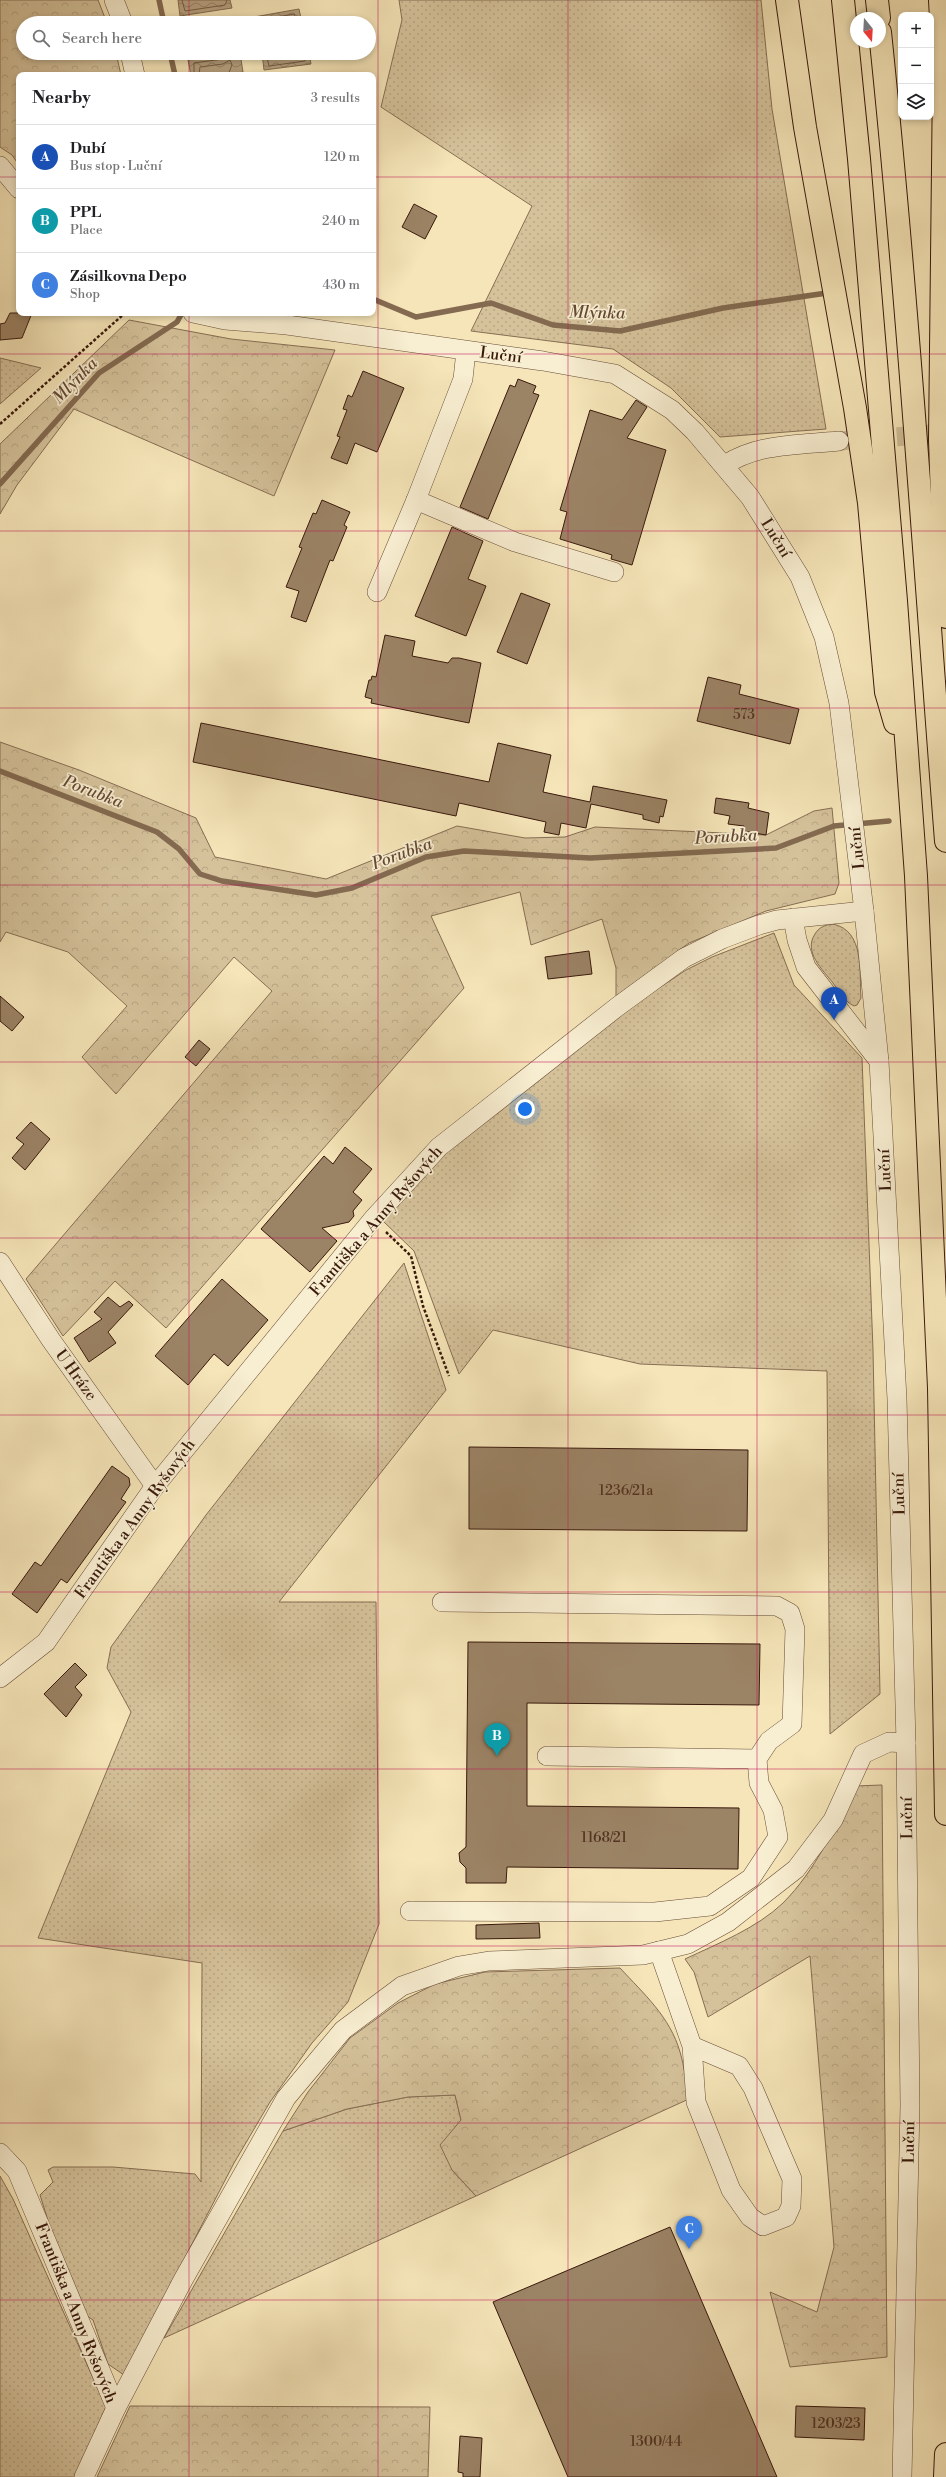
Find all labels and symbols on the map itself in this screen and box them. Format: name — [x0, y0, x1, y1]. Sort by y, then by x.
north arrow — [850, 12, 886, 48]
water label: Mlýnka — [569, 302, 626, 325]
street label: Luční — [479, 342, 524, 368]
water label: Mlýnka — [47, 353, 103, 409]
street label: Luční — [756, 515, 796, 562]
house number: 573 — [733, 706, 755, 724]
water label: Porubka — [59, 770, 127, 814]
water label: Porubka — [693, 824, 758, 850]
street label: Luční — [845, 825, 869, 870]
water label: Porubka — [368, 833, 436, 875]
pin: A — [821, 987, 847, 1020]
your location — [515, 1099, 535, 1119]
street label: Františka a Anny Ryšových — [305, 1141, 447, 1300]
street label: Luční — [874, 1147, 896, 1192]
street label: U Hráze — [51, 1345, 101, 1405]
street label: Františka a Anny Ryšových — [70, 1435, 200, 1603]
street label: Luční — [888, 1472, 910, 1516]
house number: 1236/21a — [599, 1482, 654, 1500]
pin: B — [484, 1723, 510, 1756]
street label: Luční — [897, 1796, 917, 1839]
house number: 1168/21 — [581, 1829, 627, 1847]
street label: Luční — [899, 2120, 919, 2163]
pin: C — [676, 2216, 702, 2249]
street label: Františka a Anny Ryšových — [31, 2220, 122, 2406]
house number: 1203/23 — [811, 2415, 861, 2433]
house number: 1300/44 — [630, 2433, 682, 2451]

